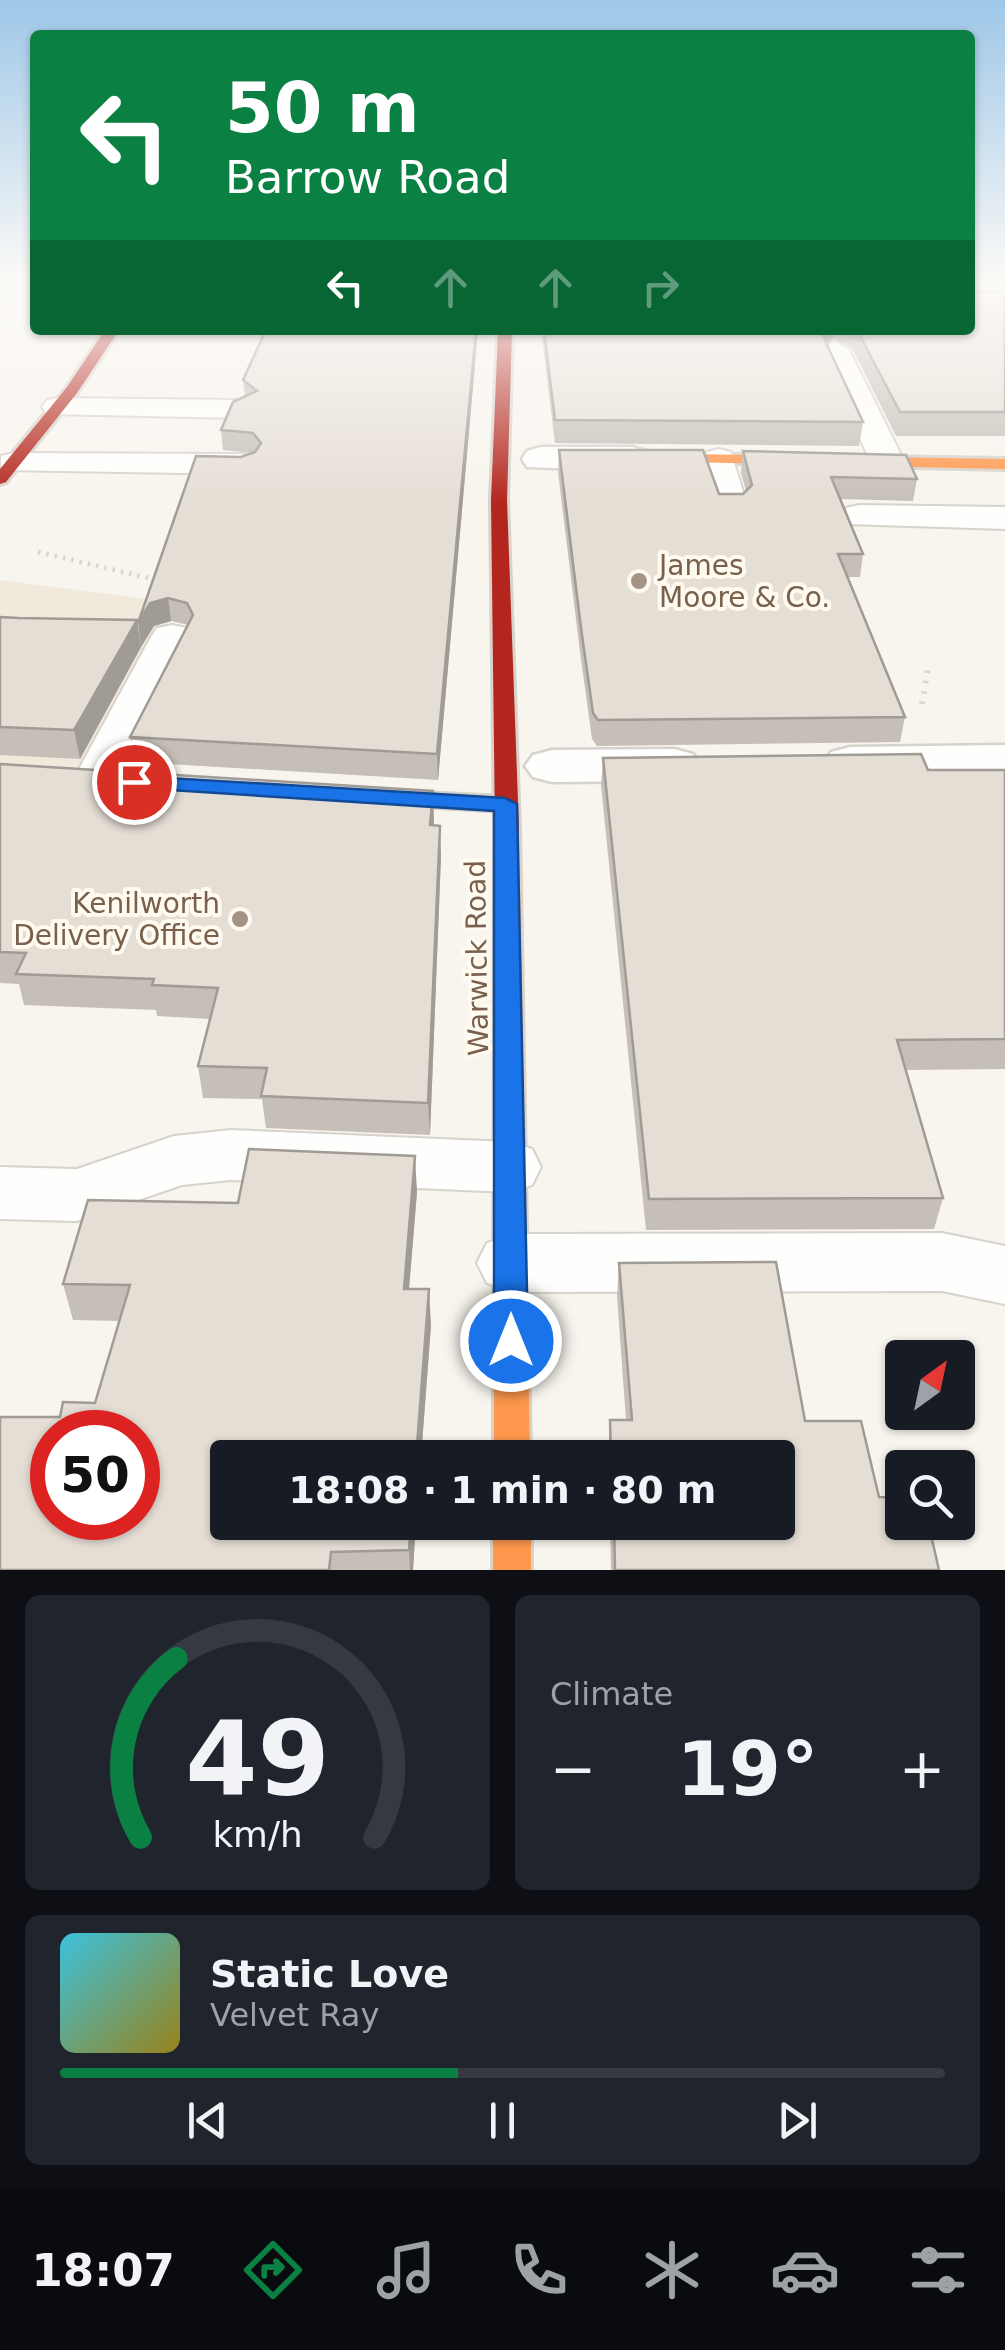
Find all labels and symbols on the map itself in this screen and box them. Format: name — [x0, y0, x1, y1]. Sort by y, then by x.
place label: James Moore & Co. — [657, 549, 830, 614]
marker: James Moore & Co. — [628, 570, 650, 592]
pin — [92, 740, 177, 825]
street label: Warwick Road — [459, 860, 495, 1056]
place label: Kenilworth Delivery Office — [13, 887, 220, 952]
marker: Kenilworth Delivery Office — [229, 908, 251, 930]
position arrow — [459, 1289, 563, 1393]
north arrow — [885, 1340, 975, 1430]
speed limit sign: 50 — [30, 1410, 160, 1540]

